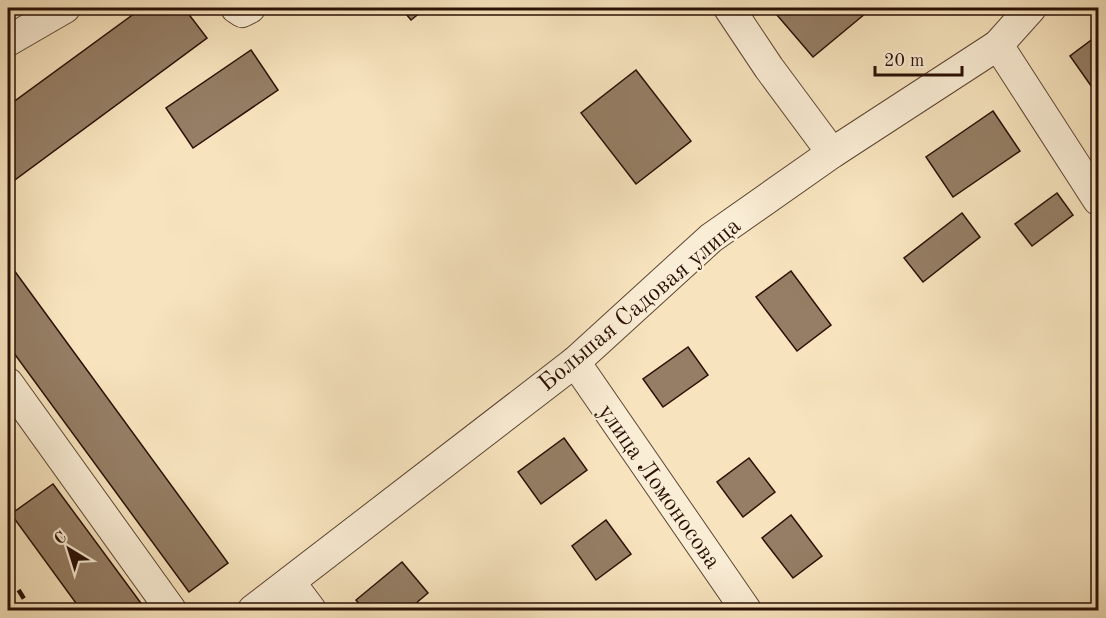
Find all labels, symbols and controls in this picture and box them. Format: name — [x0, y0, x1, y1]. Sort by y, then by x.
scale bar — [875, 39, 962, 77]
text: 20 m — [884, 52, 924, 70]
street label: Большая Садовая улица — [535, 214, 746, 397]
street label: улица Ломоносова — [593, 400, 724, 574]
north arrow — [39, 519, 99, 579]
text: С — [52, 529, 70, 548]

